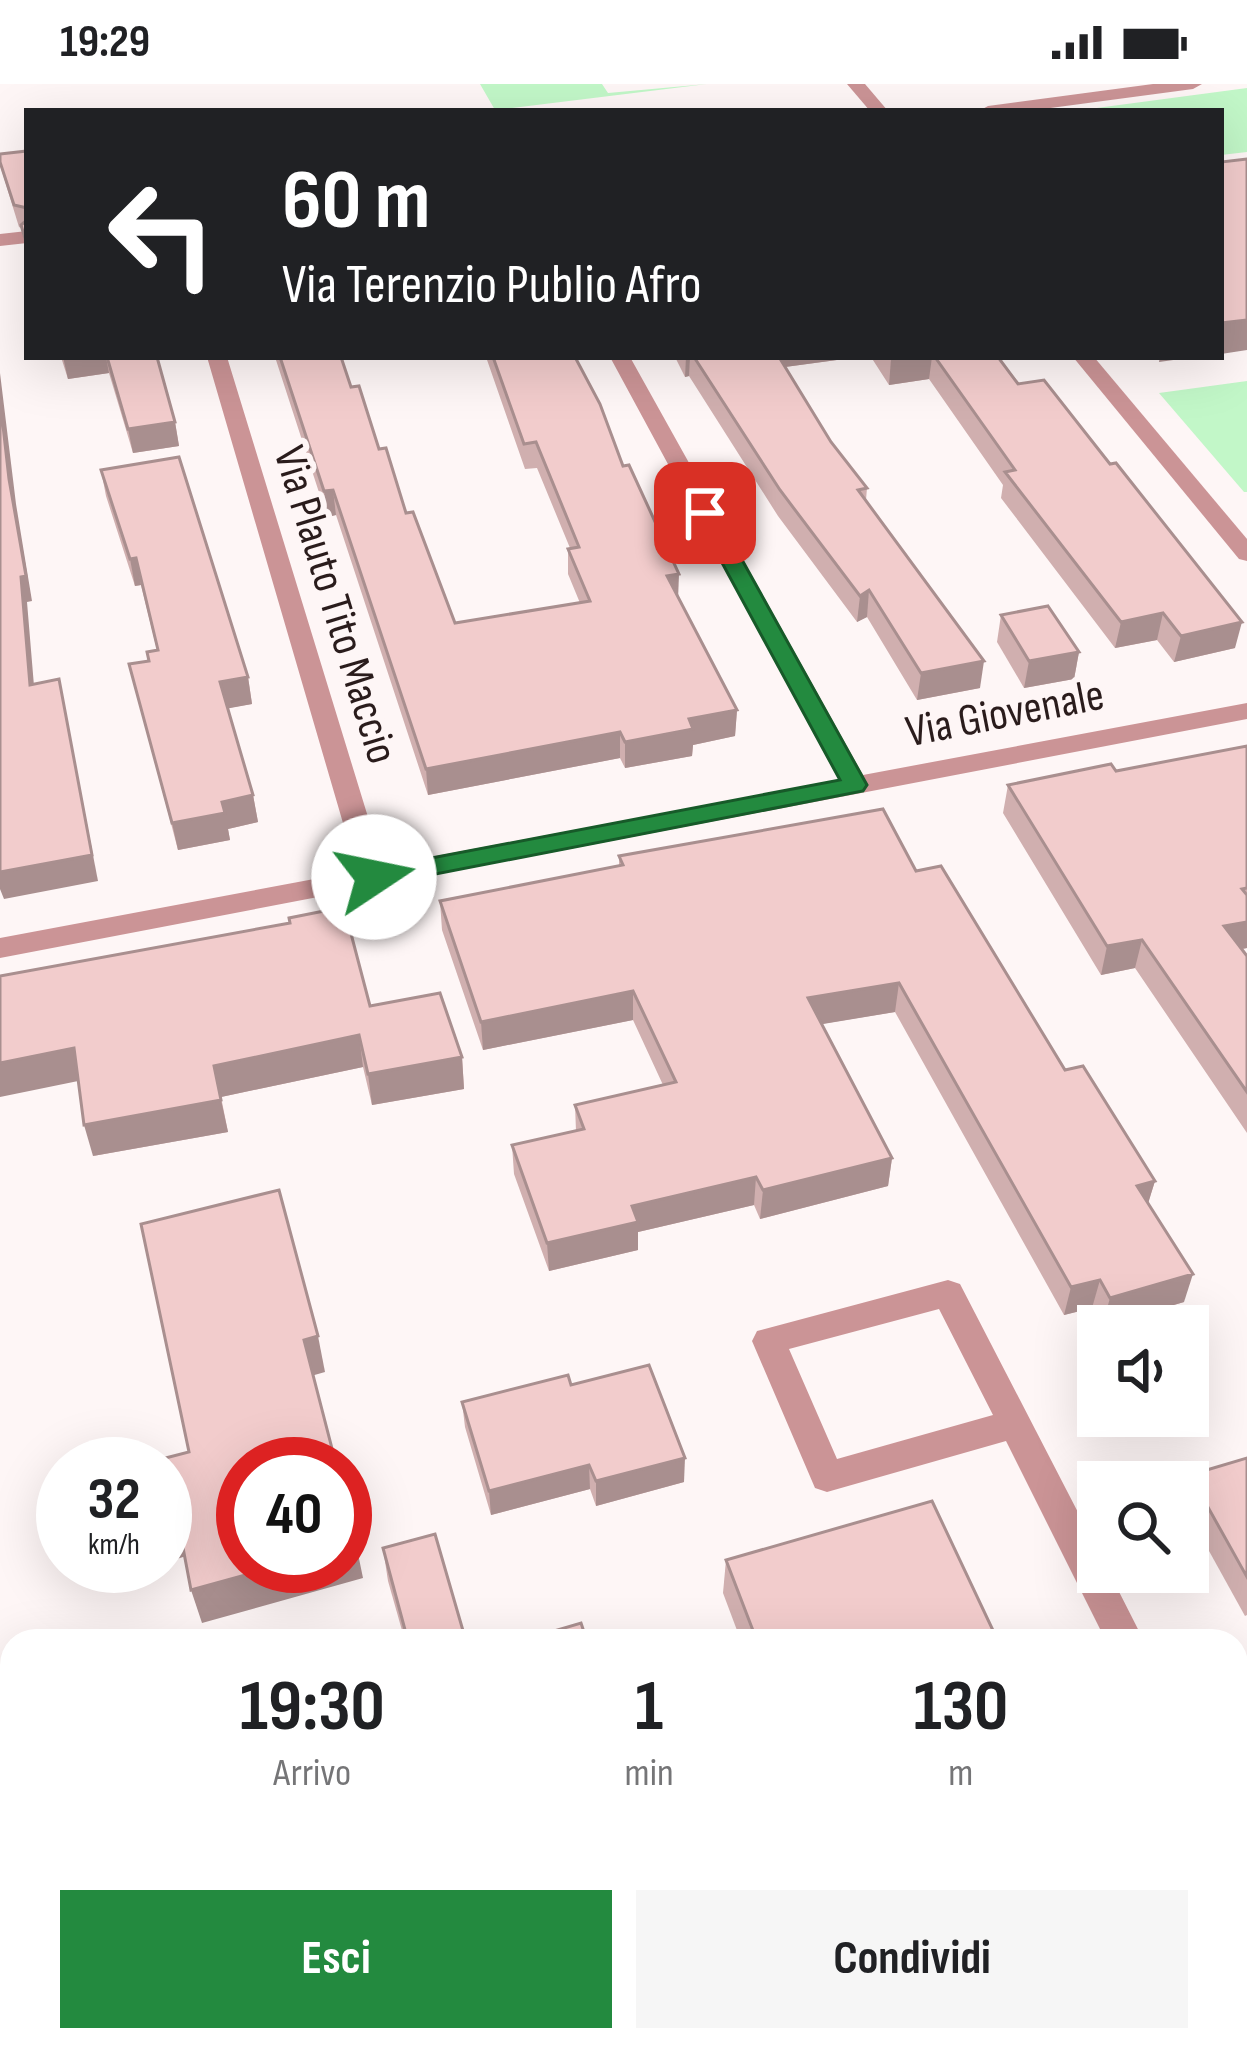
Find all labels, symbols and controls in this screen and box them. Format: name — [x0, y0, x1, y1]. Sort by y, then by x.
text: 19:29 — [60, 15, 150, 70]
text: 60 m — [282, 151, 430, 252]
icon: left — [84, 156, 240, 312]
text: Via Terenzio Publio Afro — [282, 253, 702, 318]
street label: Via Plauto Tito Maccio — [261, 440, 409, 770]
pin — [654, 462, 756, 564]
icon: arrive — [672, 480, 738, 546]
street label: Via Giovenale — [901, 668, 1109, 760]
position arrow — [311, 814, 437, 940]
map controls — [1077, 1305, 1209, 1593]
button: sound — [1077, 1305, 1209, 1437]
speed limit sign: 40 — [216, 1437, 372, 1593]
button: search — [1077, 1461, 1209, 1593]
text: 32 — [87, 1464, 141, 1536]
text: km/h — [88, 1527, 140, 1563]
text: 19:30 — [240, 1664, 385, 1751]
text: 1 — [635, 1664, 663, 1751]
text: 130 — [913, 1664, 1008, 1751]
text: Arrivo — [273, 1750, 351, 1797]
text: min — [625, 1750, 674, 1797]
text: m — [948, 1750, 973, 1797]
button: Esci — [60, 1890, 612, 2028]
button: Condividi — [636, 1890, 1188, 2028]

